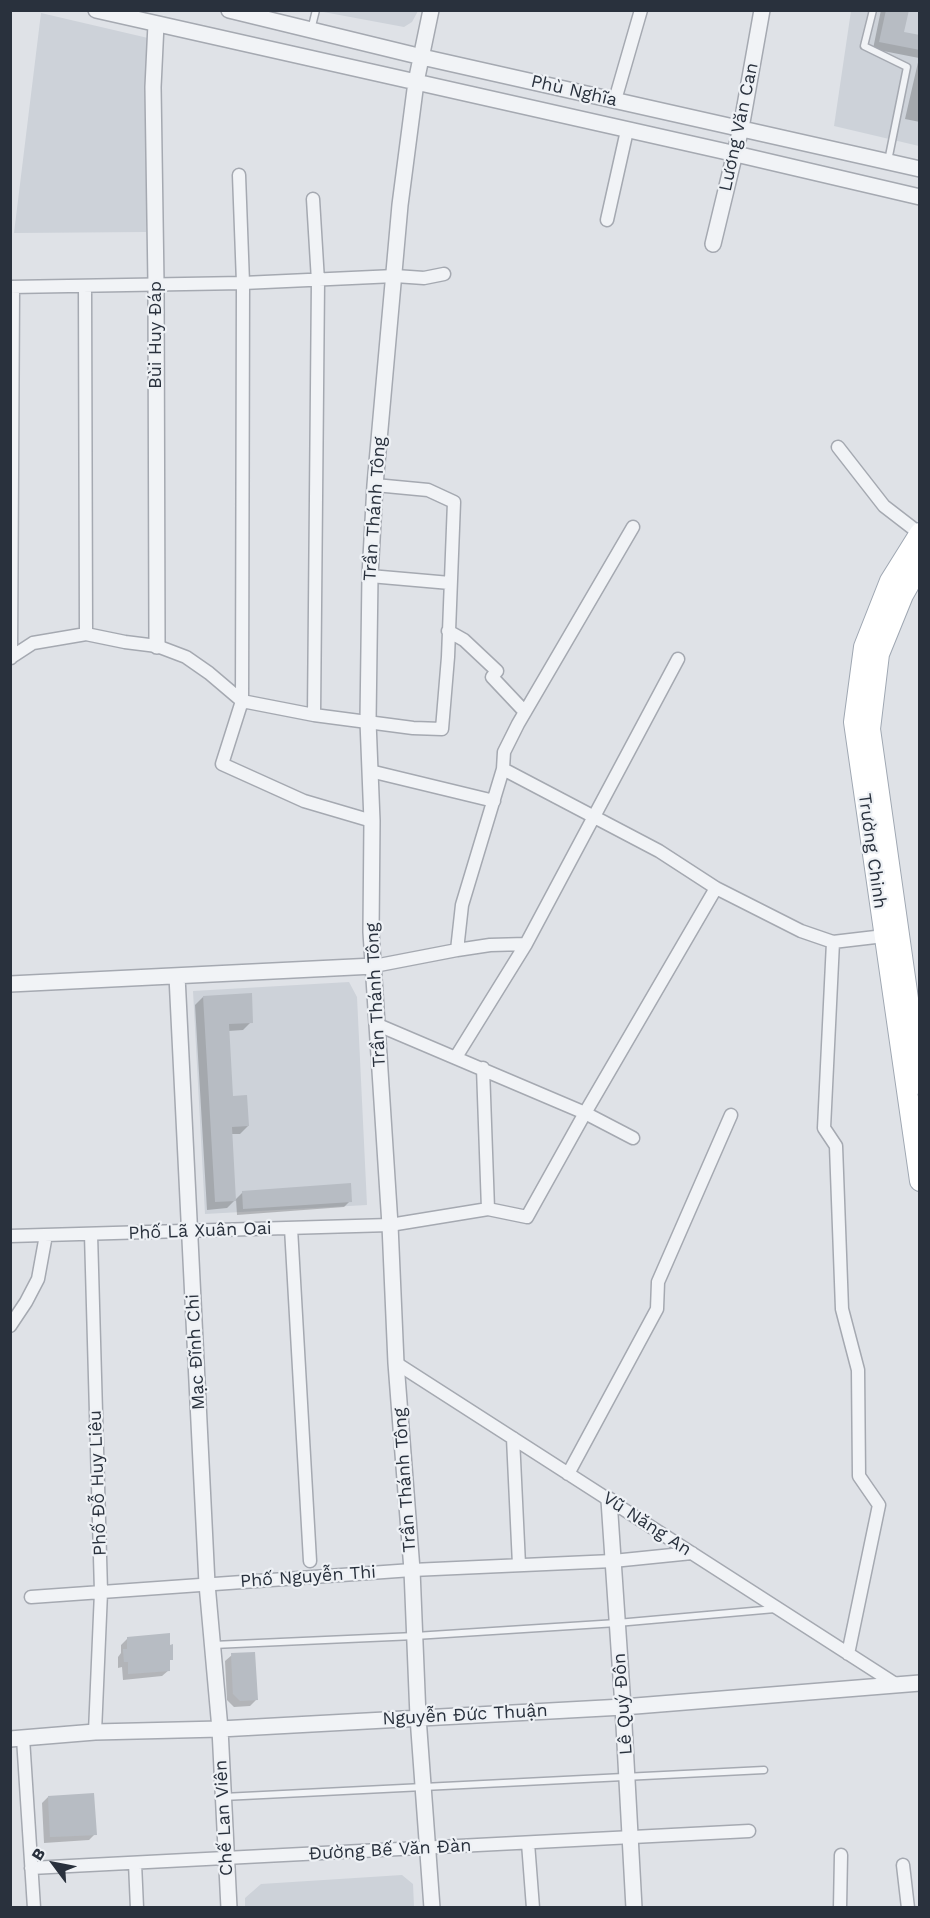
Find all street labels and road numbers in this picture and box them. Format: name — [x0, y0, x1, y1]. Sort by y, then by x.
street label: Lương Văn Can — [715, 61, 763, 193]
street label: Phù Nghĩa — [529, 71, 619, 111]
street label: Bùi Huy Đáp — [145, 281, 167, 389]
street label: Trần Thánh Tông — [359, 436, 391, 582]
street label: Trường Chinh — [853, 792, 891, 910]
street label: Trần Thánh Tông — [361, 922, 391, 1068]
street label: Phố Lã Xuân Oai — [128, 1218, 272, 1244]
street label: Mạc Đĩnh Chi — [182, 1293, 210, 1411]
street label: Trần Thánh Tông — [389, 1407, 421, 1553]
street label: Phố Đỗ Huy Liêu — [85, 1410, 111, 1556]
street label: Vũ Năng An — [599, 1487, 695, 1561]
street label: Phố Nguyễn Thi — [239, 1561, 377, 1593]
street label: Lê Quý Đôn — [609, 1652, 637, 1756]
street label: Nguyễn Đức Thuận — [382, 1700, 548, 1730]
street label: Chế Lan Viên — [210, 1759, 238, 1877]
street label: Đường Bế Văn Đàn — [308, 1835, 472, 1865]

